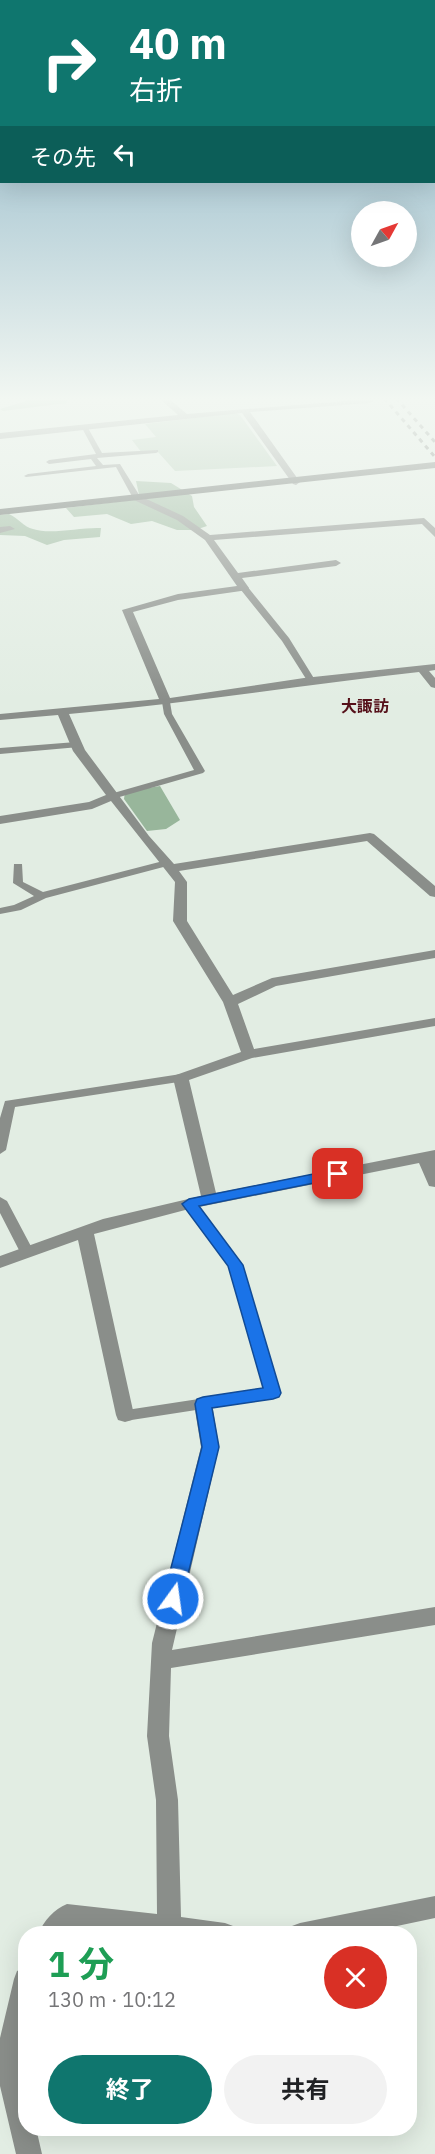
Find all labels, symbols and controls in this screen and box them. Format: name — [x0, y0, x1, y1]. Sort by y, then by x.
text: 40 m — [129, 16, 227, 71]
icon: right — [30, 24, 108, 102]
text: 右折 — [129, 72, 183, 107]
icon: left — [108, 138, 141, 171]
text: その先 — [30, 142, 96, 171]
north arrow — [351, 201, 417, 267]
map controls — [351, 201, 417, 267]
district label: 大諏訪 — [341, 696, 389, 716]
pin — [312, 1148, 363, 1199]
icon: arrive — [321, 1157, 354, 1190]
position arrow — [141, 1567, 205, 1631]
text: 1 分 — [48, 1940, 114, 1987]
button: close — [324, 1946, 387, 2009]
text: 130 m · 10:12 — [48, 1986, 176, 2013]
button: 終了 — [48, 2055, 212, 2124]
button: 共有 — [224, 2055, 387, 2124]

